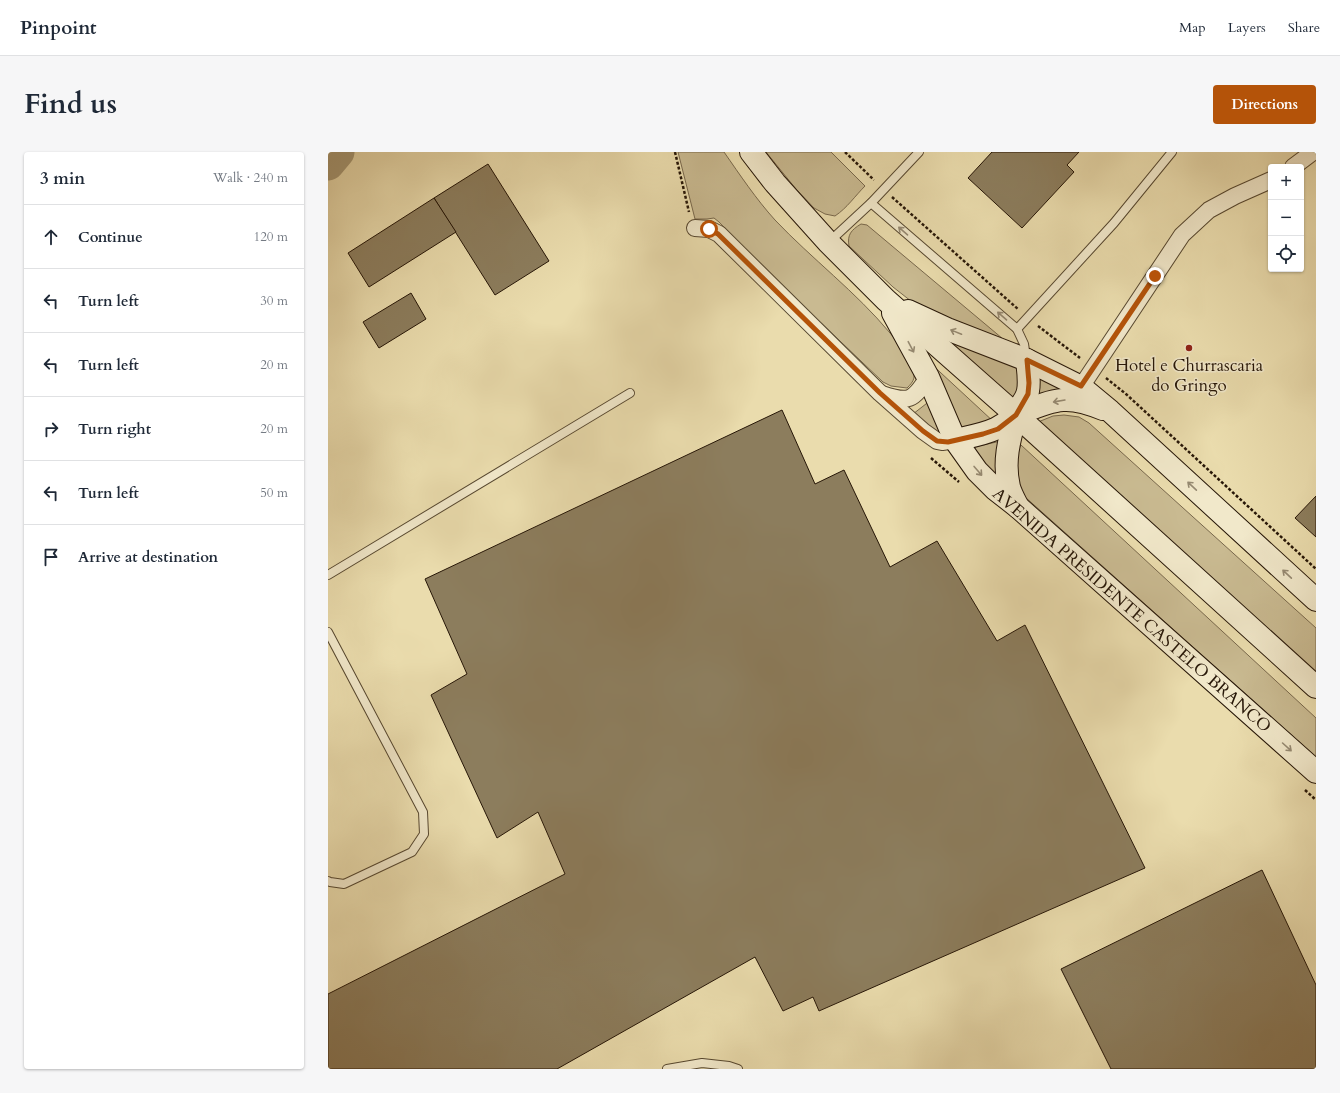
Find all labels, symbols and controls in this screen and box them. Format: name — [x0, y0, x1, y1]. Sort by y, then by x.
text: Pinpoint — [20, 15, 97, 41]
text: Map — [1179, 18, 1206, 37]
text: Layers — [1228, 18, 1266, 37]
text: Share — [1288, 18, 1320, 37]
text: Find us — [24, 85, 117, 123]
button: Directions — [1213, 85, 1316, 124]
map controls — [1268, 164, 1304, 272]
button: + — [1268, 164, 1304, 200]
text: 3 min — [40, 167, 85, 190]
text: Walk · 240 m — [213, 169, 288, 187]
button: − — [1268, 200, 1304, 236]
route start — [700, 220, 718, 238]
icon: ahead — [40, 226, 62, 248]
text: Continue — [78, 227, 143, 247]
one-way arrow — [898, 227, 908, 236]
text: 120 m — [254, 228, 288, 246]
button: locate — [1268, 236, 1304, 272]
route end — [1146, 267, 1164, 285]
icon: left — [40, 290, 62, 312]
text: Turn left — [78, 291, 139, 311]
text: 30 m — [260, 292, 288, 310]
one-way arrow — [996, 312, 1007, 321]
one-way arrow — [950, 327, 962, 335]
one-way arrow — [908, 340, 915, 352]
marker: Hotel e Churrascaria do Gringo — [1184, 343, 1194, 353]
icon: left — [40, 354, 62, 376]
place label: Hotel e Churrascaria do Gringo — [1115, 354, 1264, 397]
text: Turn left — [78, 355, 139, 375]
text: 20 m — [260, 356, 288, 374]
one-way arrow — [1053, 397, 1066, 405]
icon: right — [40, 418, 62, 440]
text: Turn right — [78, 419, 151, 439]
text: 20 m — [260, 420, 288, 438]
one-way arrow — [973, 466, 982, 476]
icon: left — [40, 482, 62, 504]
street label: AVENIDA PRESIDENTE CASTELO BRANCO — [988, 482, 1276, 738]
one-way arrow — [1187, 482, 1197, 491]
text: Turn left — [78, 483, 139, 503]
text: 50 m — [260, 484, 288, 502]
icon: arrive — [40, 546, 62, 568]
text: Arrive at destination — [78, 547, 218, 567]
one-way arrow — [1282, 569, 1292, 579]
one-way arrow — [1282, 742, 1292, 751]

